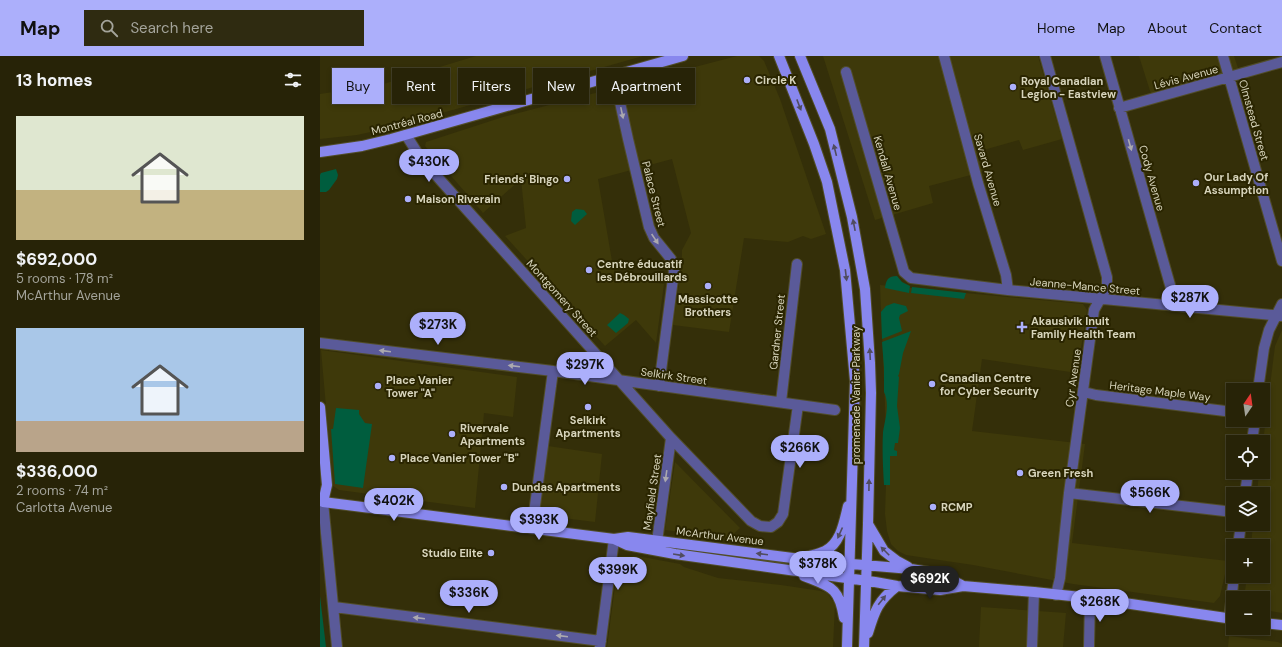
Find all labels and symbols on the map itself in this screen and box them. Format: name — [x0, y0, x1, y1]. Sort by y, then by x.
street label: Lévis Avenue — [1152, 62, 1220, 92]
place label: Circle K — [755, 73, 797, 87]
place label: Royal Canadian Legion - Eastview — [1021, 74, 1116, 101]
marker: Circle K — [742, 75, 752, 85]
street label: Olmstead Street — [1236, 78, 1272, 162]
marker: Royal Canadian Legion - Eastview — [1008, 82, 1018, 92]
one-way arrow — [796, 100, 802, 112]
street label: Montréal Road — [370, 106, 444, 138]
one-way arrow — [620, 107, 626, 119]
street label: Savard Avenue — [971, 132, 1005, 208]
street label: Kendall Avenue — [871, 134, 905, 212]
one-way arrow — [1127, 140, 1133, 152]
one-way arrow — [832, 144, 838, 156]
street label: Cody Avenue — [1136, 144, 1168, 212]
pin: $430K — [401, 149, 457, 183]
street label: Palace Street — [639, 160, 669, 228]
place label: Our Lady Of Assumption — [1204, 170, 1269, 197]
place label: Friends' Bingo — [484, 172, 559, 186]
marker: Friends' Bingo — [562, 174, 572, 184]
marker: Our Lady Of Assumption — [1191, 178, 1201, 188]
place label: Maison Riverain — [416, 192, 501, 206]
marker: Maison Riverain — [403, 194, 413, 204]
one-way arrow — [850, 219, 856, 231]
one-way arrow — [651, 233, 659, 244]
street label: Montgomery Street — [524, 256, 600, 340]
place label: Centre éducatif les Débrouillards — [597, 257, 687, 284]
marker: Centre éducatif les Débrouillards — [584, 265, 594, 275]
one-way arrow — [842, 269, 849, 281]
street label: Jeanne-Mance Street — [1029, 274, 1141, 298]
marker: Massicotte Brothers — [703, 281, 713, 291]
pin: $287K — [1162, 285, 1218, 319]
place label: Massicotte Brothers — [678, 292, 738, 319]
street label: Gardner Street — [766, 294, 788, 370]
pin: $273K — [410, 312, 466, 346]
place label: Akausivik Inuit Family Health Team — [1031, 314, 1136, 341]
marker: Akausivik Inuit Family Health Team — [1016, 321, 1028, 333]
street label: promenade Vanier Parkway — [849, 326, 863, 464]
one-way arrow — [867, 347, 873, 360]
one-way arrow — [379, 348, 391, 354]
street label: Cyr Avenue — [1062, 348, 1084, 408]
pin: $297K — [557, 352, 613, 386]
one-way arrow — [508, 363, 520, 370]
street label: Selkirk Street — [640, 364, 708, 388]
place label: Canadian Centre for Cyber Security — [940, 371, 1039, 398]
place label: Place Vanier Tower "A" — [386, 373, 453, 400]
street label: Heritage Maple Way — [1109, 378, 1211, 404]
marker: Canadian Centre for Cyber Security — [927, 379, 937, 389]
marker: Place Vanier Tower "A" — [373, 381, 383, 391]
north arrow — [1226, 383, 1270, 427]
marker: Selkirk Apartments — [583, 402, 593, 412]
place label: Selkirk Apartments — [555, 413, 621, 440]
place label: Rivervale Apartments — [460, 421, 525, 448]
marker: Rivervale Apartments — [447, 429, 457, 439]
pin: $266K — [772, 435, 828, 469]
place label: Place Vanier Tower "B" — [400, 451, 519, 465]
marker: Place Vanier Tower "B" — [387, 453, 397, 463]
street label: Mayfield Street — [640, 453, 664, 531]
place label: Green Fresh — [1028, 466, 1094, 480]
marker: Green Fresh — [1015, 468, 1025, 478]
one-way arrow — [663, 470, 669, 483]
one-way arrow — [866, 478, 872, 491]
place label: Dundas Apartments — [512, 480, 621, 494]
pin: $566K — [1122, 480, 1178, 514]
marker: Dundas Apartments — [499, 482, 509, 492]
pin: $402K — [366, 488, 422, 522]
place label: RCMP — [941, 500, 973, 514]
marker: RCMP — [928, 502, 938, 512]
pin: $393K — [511, 507, 567, 541]
street label: McArthur Avenue — [675, 524, 765, 548]
one-way arrow — [837, 527, 843, 538]
place label: Studio Elite — [422, 546, 483, 560]
one-way arrow — [880, 546, 890, 556]
marker: Studio Elite — [486, 548, 496, 558]
one-way arrow — [756, 551, 768, 557]
pin: $378K — [790, 551, 846, 585]
one-way arrow — [673, 552, 685, 558]
pin: $399K — [590, 557, 646, 591]
pin: $692K — [902, 566, 958, 600]
pin: $336K — [441, 580, 497, 614]
pin: $268K — [1072, 589, 1128, 623]
one-way arrow — [878, 595, 886, 605]
one-way arrow — [413, 615, 426, 622]
one-way arrow — [556, 633, 568, 640]

